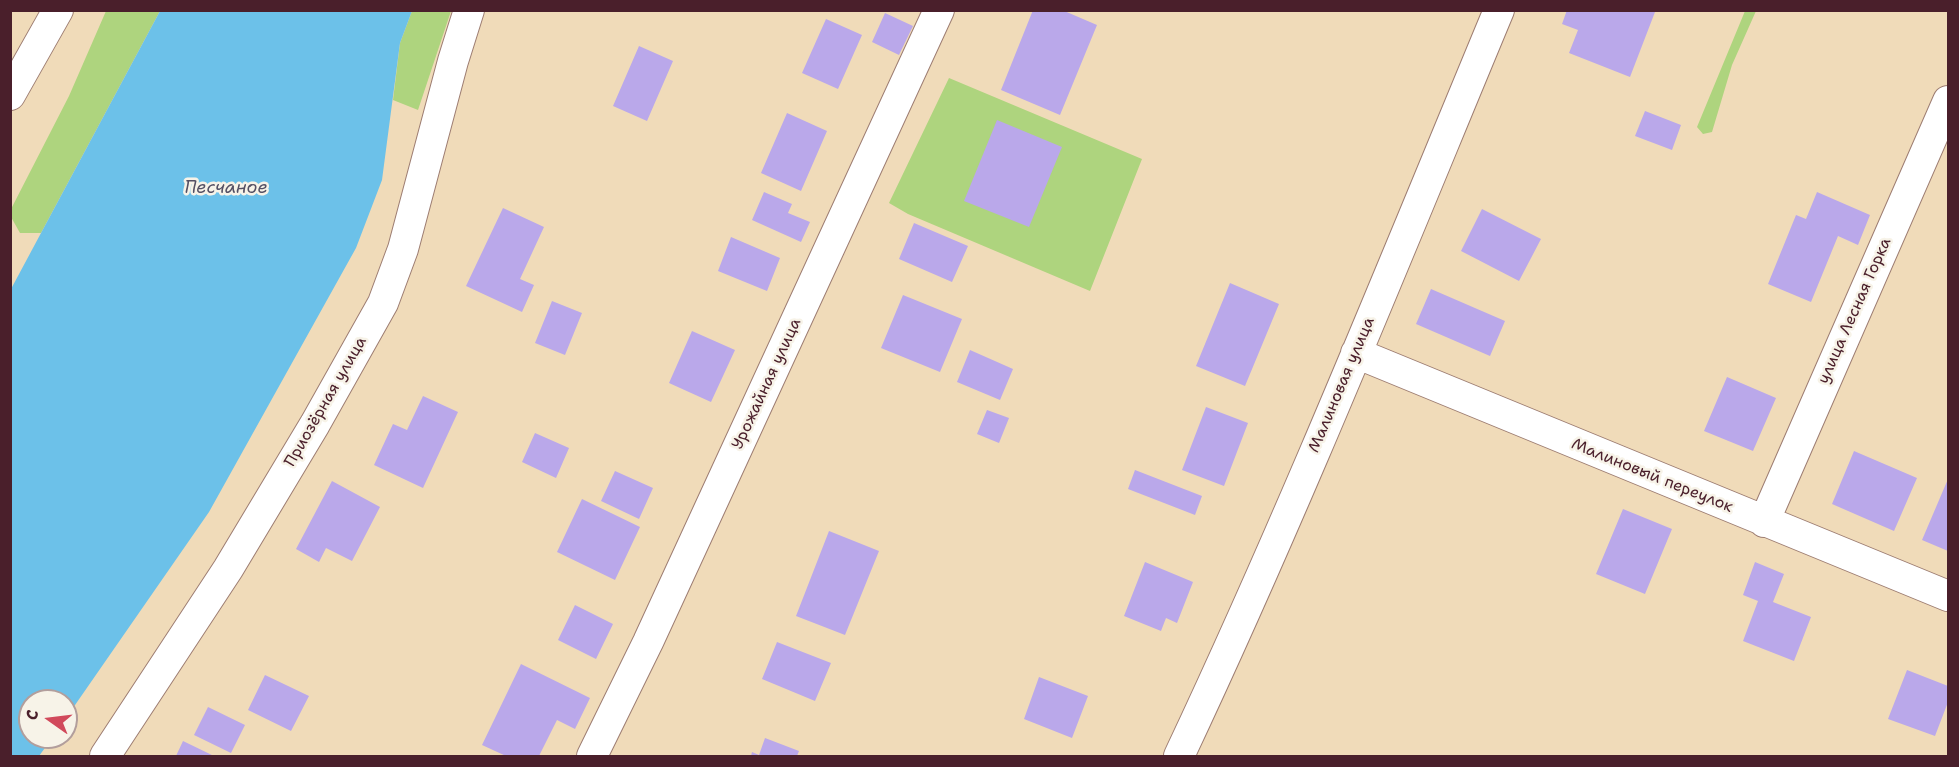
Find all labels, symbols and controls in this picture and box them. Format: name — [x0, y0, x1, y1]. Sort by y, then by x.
water label: Песчаное — [184, 177, 268, 199]
street label: улица Лесная Горка — [1814, 235, 1896, 387]
street label: Малиновая улица — [1305, 315, 1379, 455]
street label: Урожайная улица — [728, 316, 806, 452]
street label: Приозёрная улица — [281, 333, 371, 471]
street label: Малиновый переулок — [1568, 435, 1736, 517]
north arrow — [18, 689, 78, 749]
text: С — [21, 708, 43, 722]

